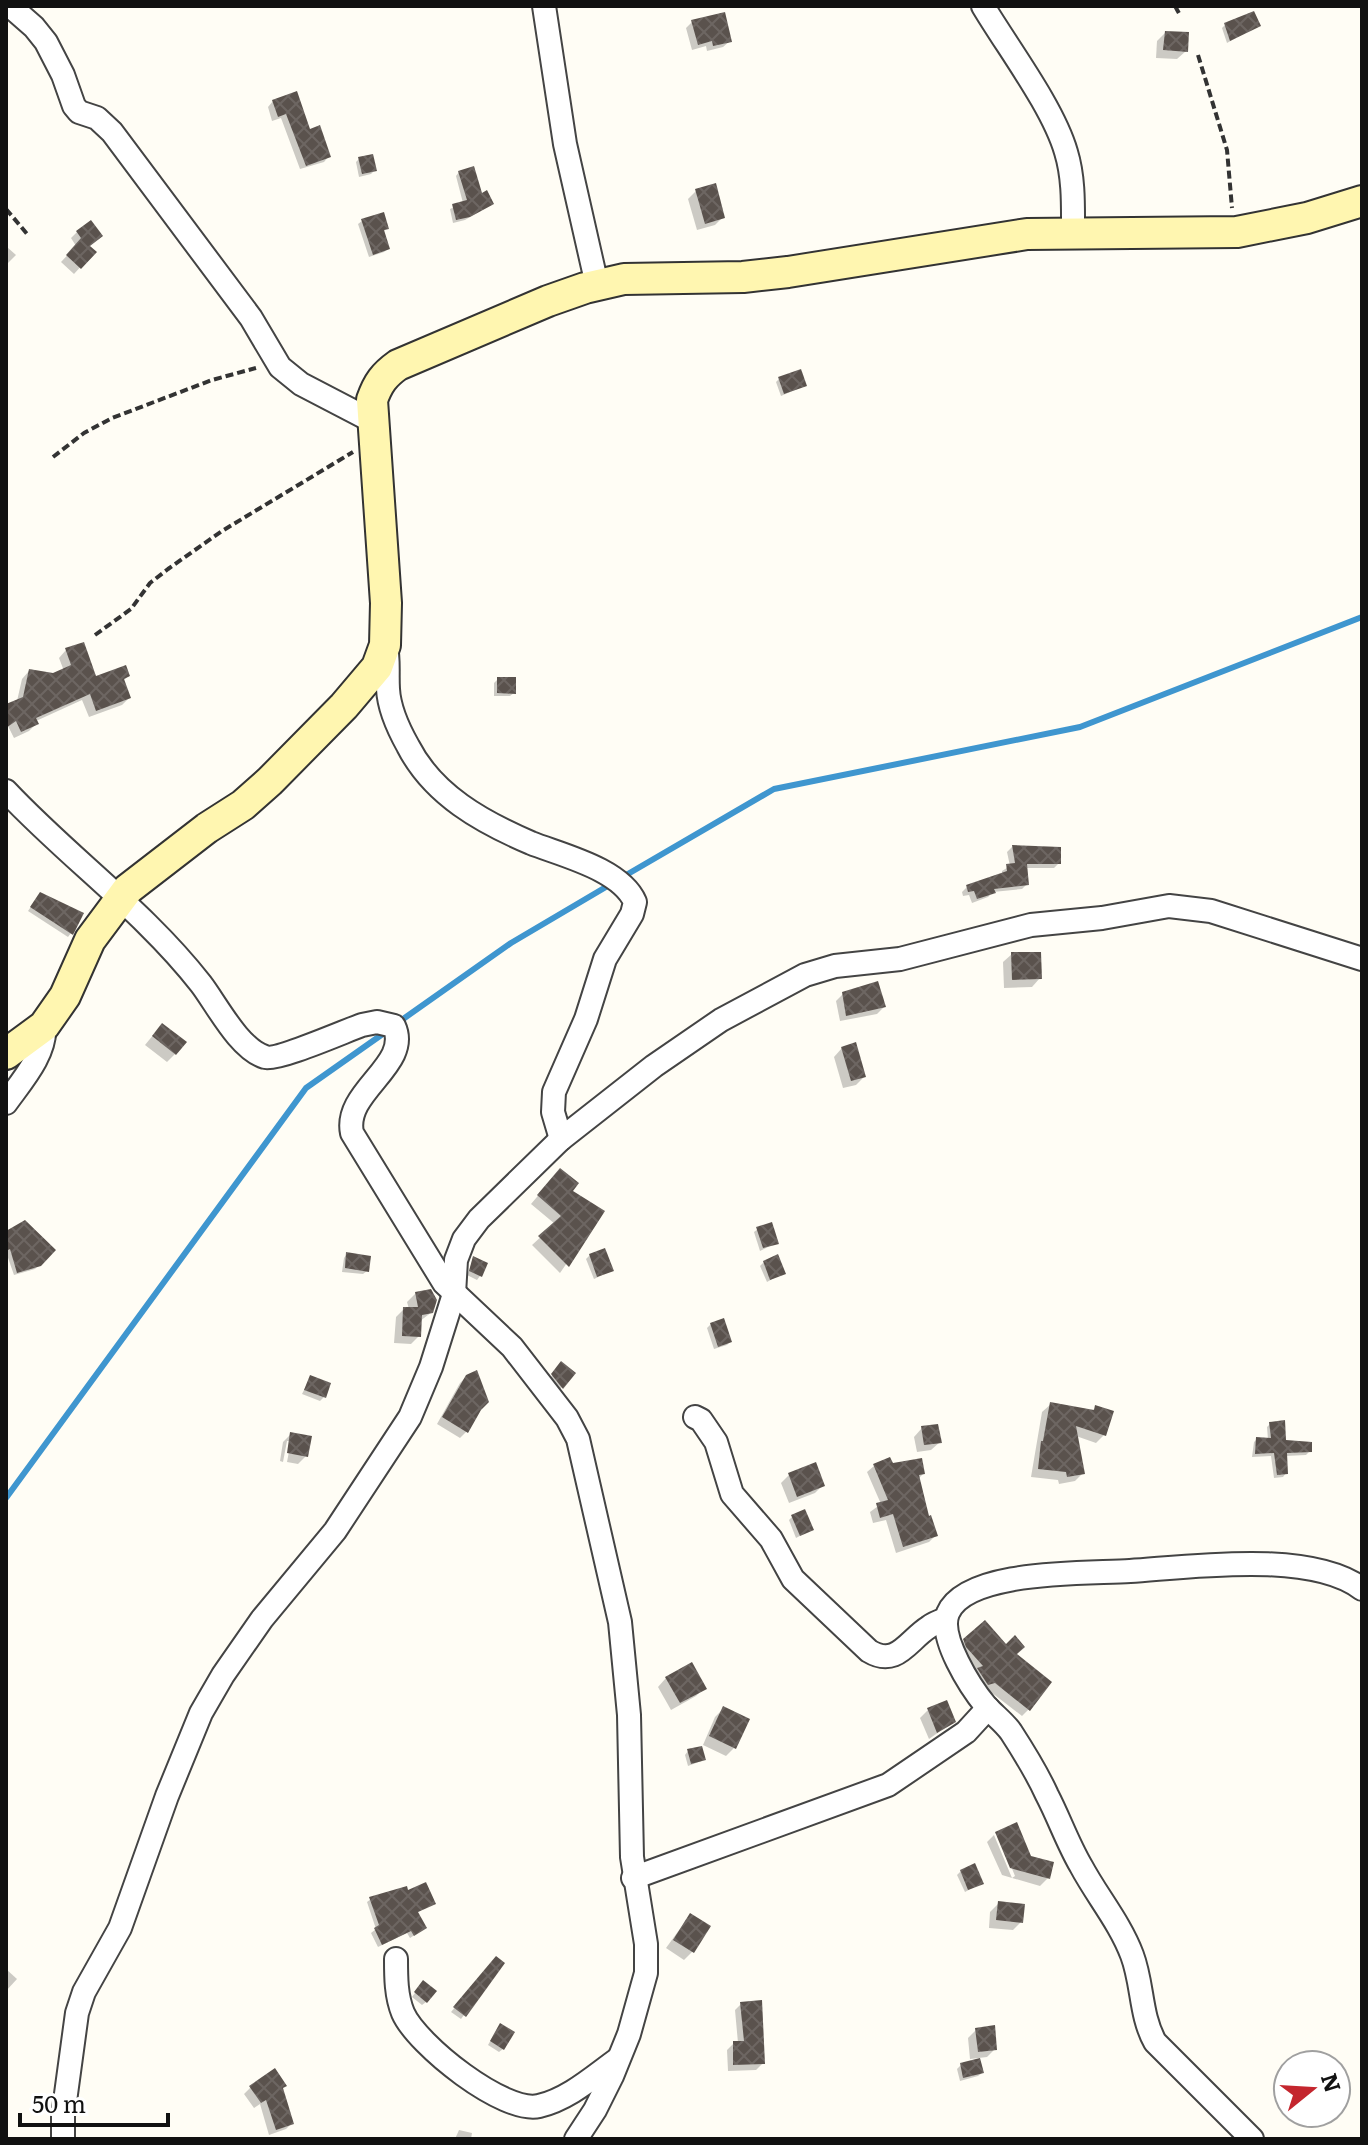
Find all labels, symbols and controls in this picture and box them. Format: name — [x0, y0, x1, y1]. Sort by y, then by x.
north arrow — [1272, 2049, 1352, 2129]
text: N — [1314, 2068, 1351, 2096]
scale bar — [20, 2077, 168, 2127]
text: 50 m — [32, 2085, 86, 2120]

